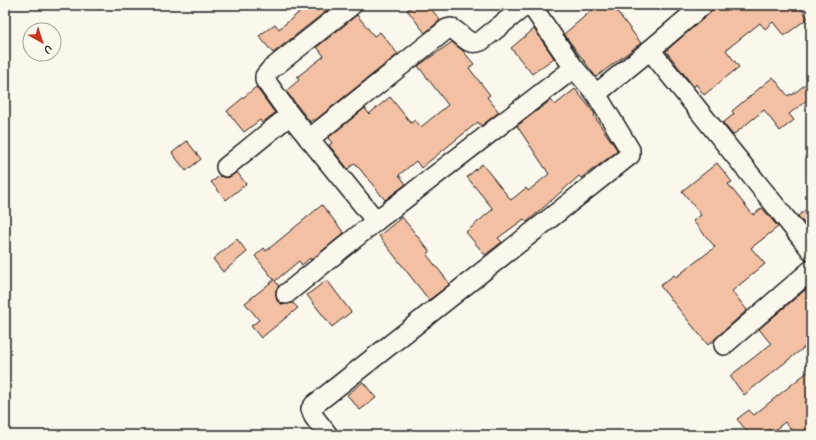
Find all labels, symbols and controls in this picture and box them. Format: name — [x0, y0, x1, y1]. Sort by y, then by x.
north arrow — [22, 22, 62, 62]
text: U — [40, 41, 55, 57]

